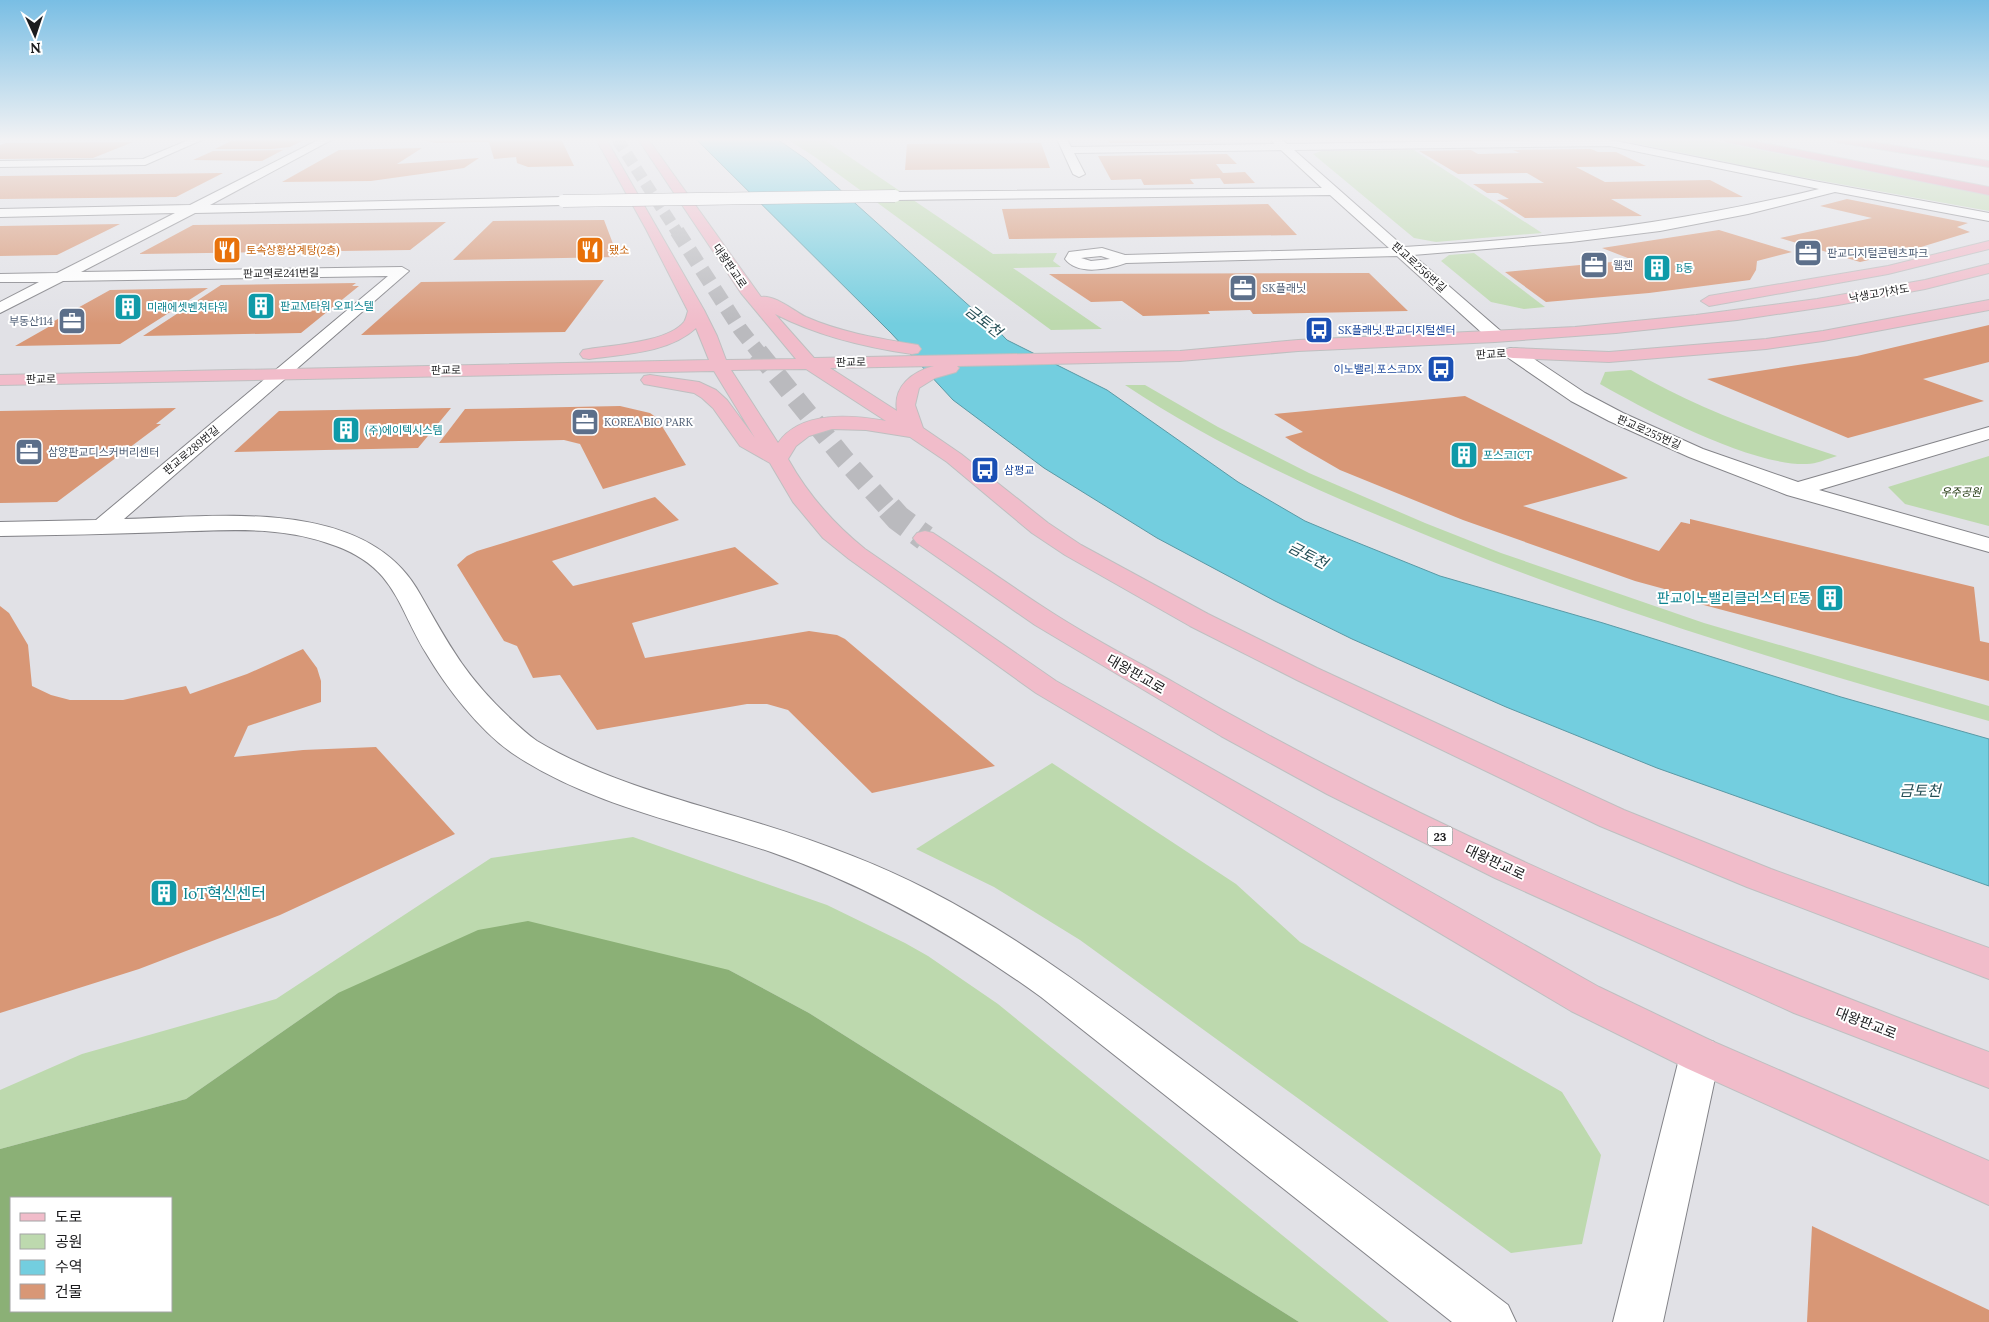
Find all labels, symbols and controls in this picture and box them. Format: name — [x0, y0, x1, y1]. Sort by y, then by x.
north arrow — [10, 10, 60, 60]
text: N — [30, 39, 42, 57]
restaurant icon: 토속상황삼계탕(2층) — [212, 235, 242, 265]
restaurant icon: 됐소 — [575, 235, 605, 265]
office icon: 판교디지털콘텐츠파크 — [1793, 238, 1823, 268]
street label: 판교로256번길 — [1389, 239, 1449, 295]
street label: 대왕판교로 — [710, 241, 750, 291]
place label: 토속상황삼계탕(2층) — [246, 243, 340, 258]
place label: 됐소 — [609, 243, 629, 257]
place label: 판교디지털콘텐츠파크 — [1827, 246, 1928, 260]
office icon: 웹젠 — [1579, 250, 1609, 280]
building icon: B동 — [1642, 253, 1672, 283]
place label: 웹젠 — [1613, 258, 1633, 272]
place label: B동 — [1676, 261, 1693, 275]
street label: 판교역로241번길 — [243, 265, 319, 281]
office icon: SK플래닛 — [1228, 273, 1258, 303]
place label: SK플래닛 — [1262, 281, 1306, 295]
street label: 낙생고가차도 — [1848, 281, 1910, 305]
building icon: 판교M타워 오피스텔 — [246, 291, 276, 321]
building icon: 미래에셋벤처타워 — [113, 292, 143, 322]
place label: 판교M타워 오피스텔 — [280, 299, 374, 313]
place label: 미래에셋벤처타워 — [147, 300, 228, 314]
water label: 금토천 — [962, 301, 1008, 343]
office icon: 부동산114 — [57, 306, 87, 336]
place label: 부동산114 — [9, 314, 53, 328]
bus stop icon: SK플래닛.판교디지털센터 — [1304, 315, 1334, 345]
place label: SK플래닛.판교디지털센터 — [1338, 323, 1456, 337]
street label: 판교로 — [1475, 346, 1507, 362]
bus stop icon: 이노밸리.포스코DX — [1426, 354, 1456, 384]
street label: 판교로 — [836, 355, 866, 369]
place label: 이노밸리.포스코DX — [1333, 362, 1423, 376]
street label: 판교로 — [431, 363, 461, 377]
street label: 판교로 — [26, 372, 56, 386]
office icon: KOREA BIO PARK — [570, 407, 600, 437]
street label: 판교로255번길 — [1615, 412, 1683, 452]
building icon: (주)에이텍시스템 — [331, 415, 361, 445]
place label: KOREA BIO PARK — [604, 415, 693, 429]
street label: 판교로289번길 — [160, 422, 222, 478]
place label: (주)에이텍시스템 — [365, 423, 443, 438]
office icon: 삼양판교디스커버리센터 — [14, 437, 44, 467]
building icon: 포스코ICT — [1449, 440, 1479, 470]
place label: 삼양판교디스커버리센터 — [48, 445, 159, 459]
place label: 포스코ICT — [1483, 448, 1532, 462]
bus stop icon: 삼평교 — [970, 455, 1000, 485]
place label: 삼평교 — [1004, 463, 1034, 477]
park label: 우주공원 — [1941, 485, 1982, 499]
water label: 금토천 — [1285, 537, 1333, 574]
building icon: 판교이노밸리클러스터 E동 — [1815, 583, 1845, 613]
place label: 판교이노밸리클러스터 E동 — [1657, 589, 1811, 607]
street label: 대왕판교로 — [1104, 650, 1168, 698]
water label: 금토천 — [1899, 781, 1943, 800]
road number: 23 — [1428, 826, 1452, 846]
street label: 대왕판교로 — [1462, 840, 1528, 884]
building icon: IoT혁신센터 — [149, 878, 179, 908]
place label: IoT혁신센터 — [183, 883, 266, 903]
street label: 대왕판교로 — [1833, 1003, 1899, 1043]
legend — [10, 1197, 172, 1312]
text: 도로 — [55, 1207, 83, 1226]
text: 공원 — [55, 1232, 83, 1251]
text: 수역 — [55, 1257, 83, 1276]
text: 건물 — [55, 1282, 83, 1301]

